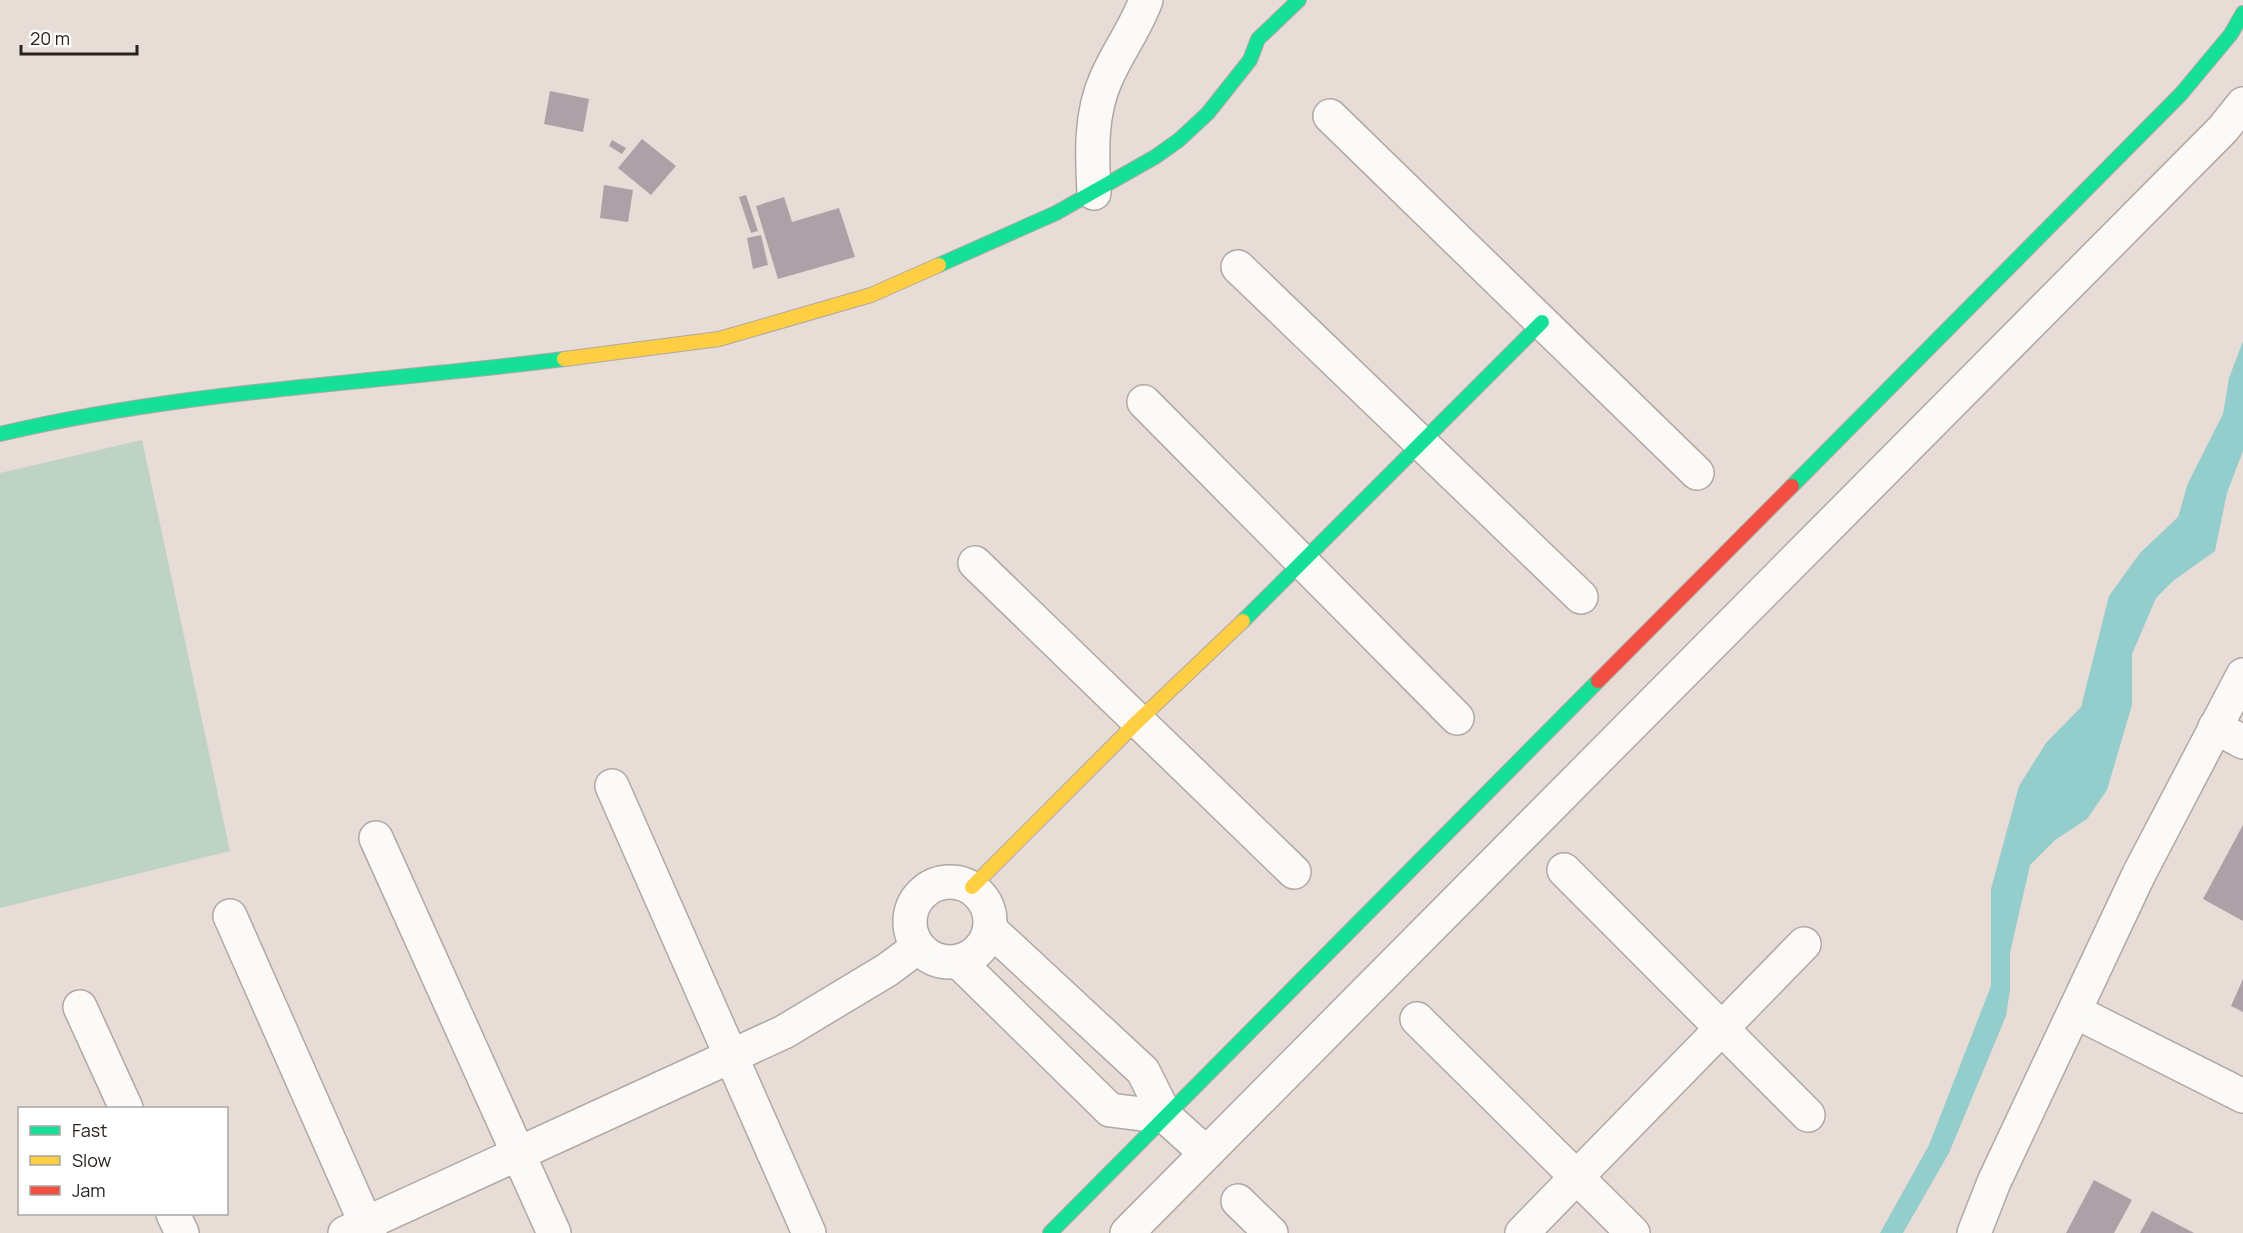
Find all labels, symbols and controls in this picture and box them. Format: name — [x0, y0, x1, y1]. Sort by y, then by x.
scale bar — [21, 18, 136, 56]
text: 20 m — [30, 26, 70, 50]
legend — [18, 1107, 228, 1215]
text: Fast — [72, 1118, 107, 1142]
text: Slow — [72, 1148, 112, 1172]
text: Jam — [72, 1178, 106, 1202]

